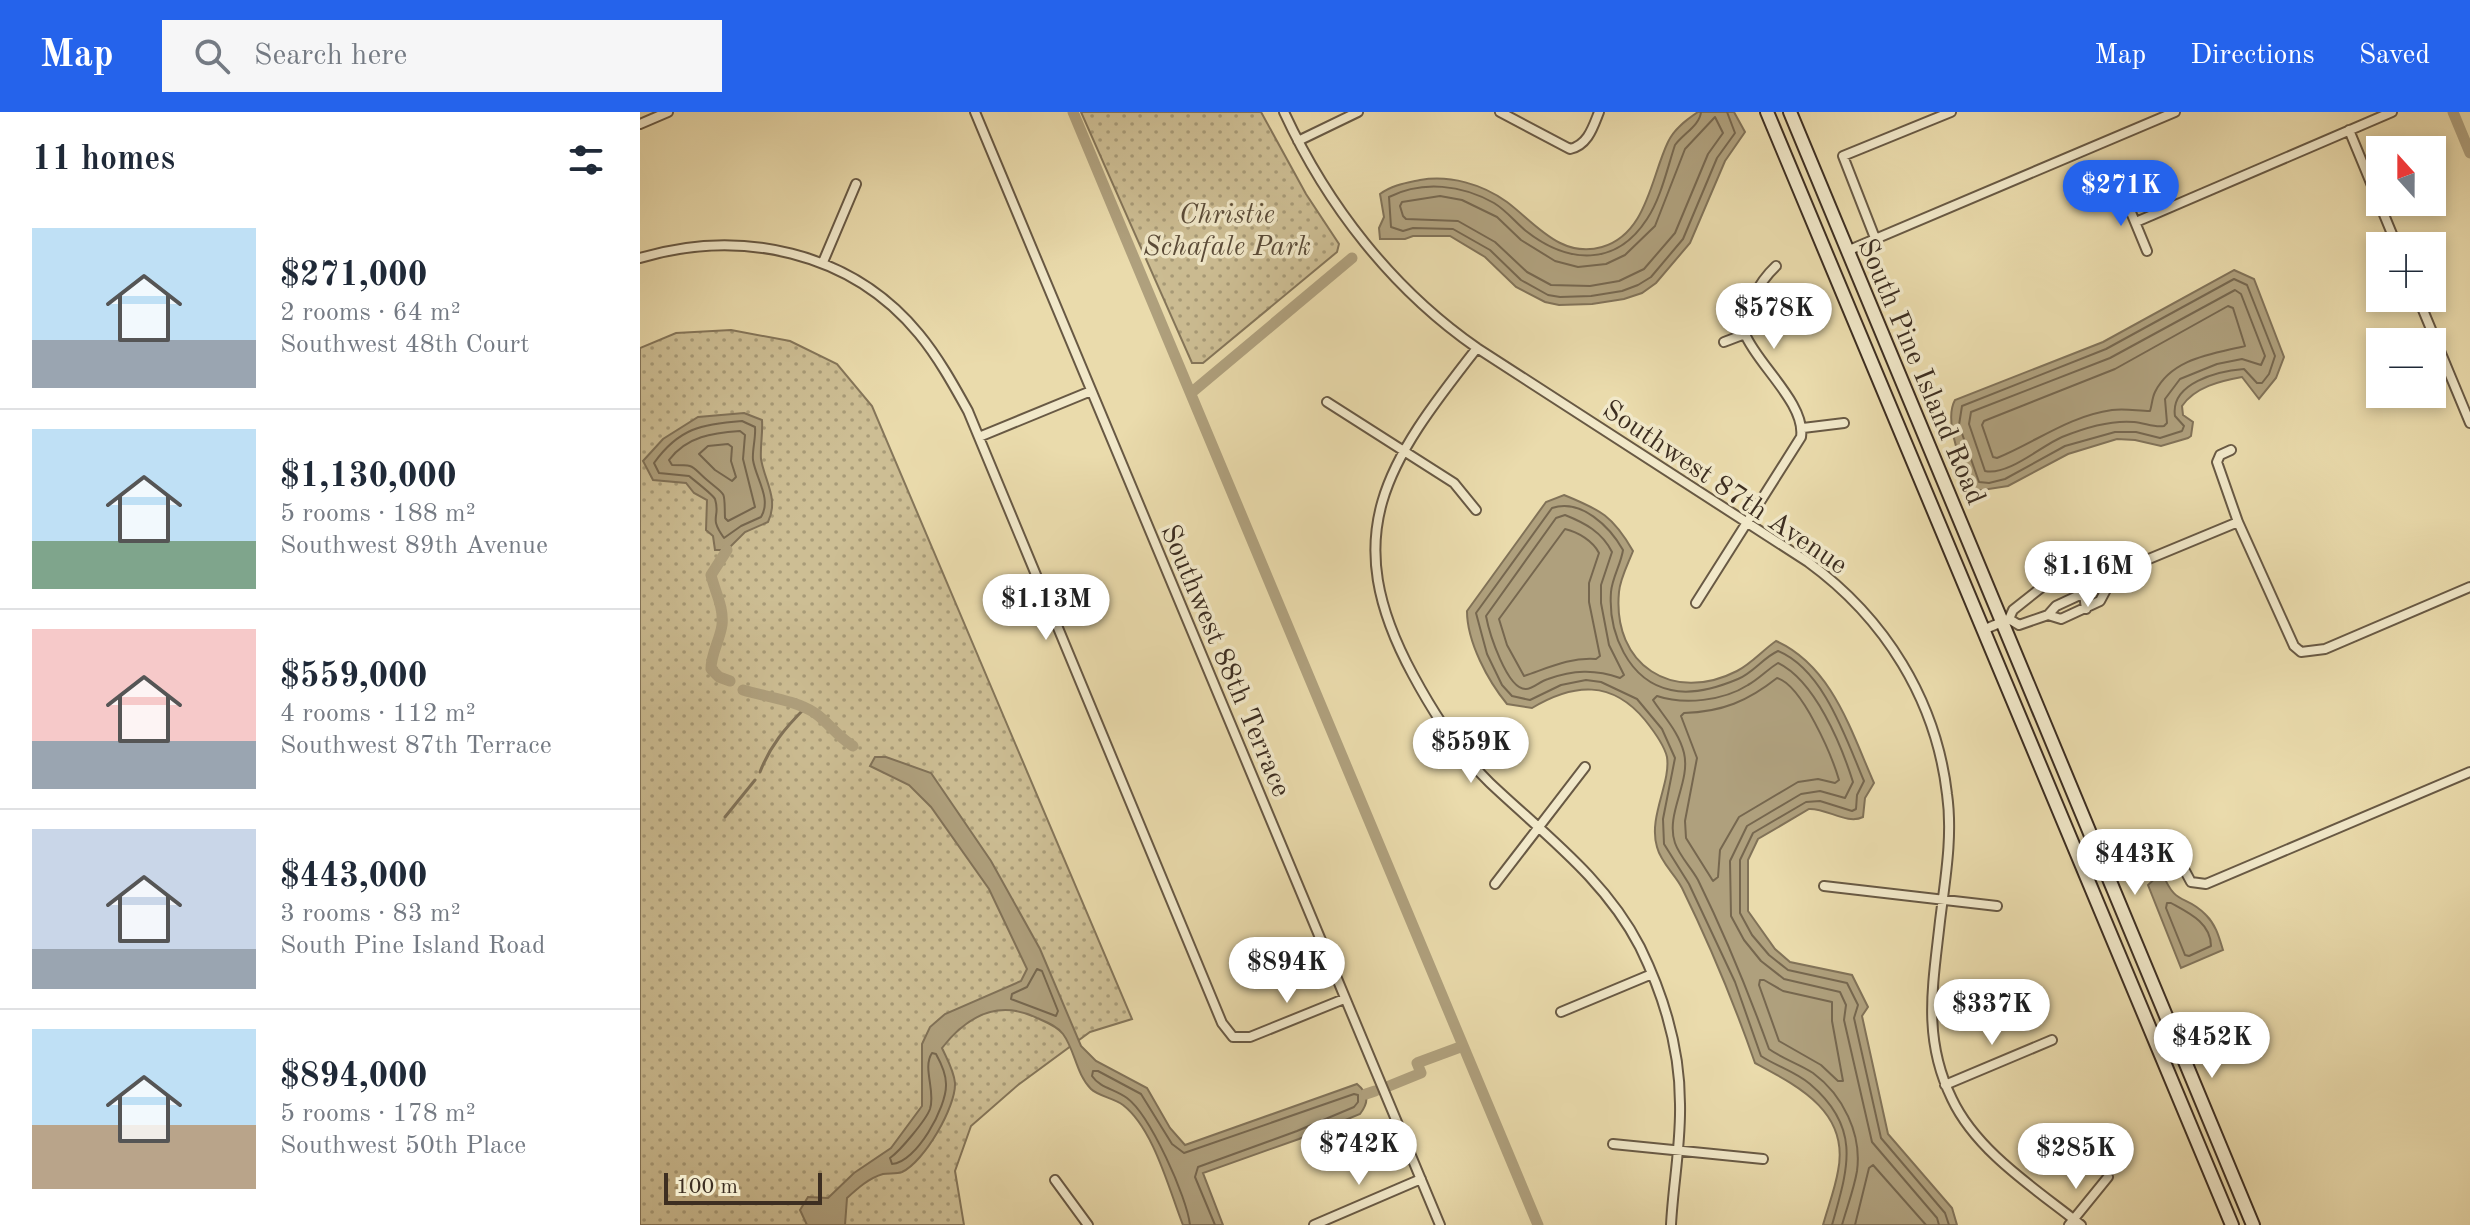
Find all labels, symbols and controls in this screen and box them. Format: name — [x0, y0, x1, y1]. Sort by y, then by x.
search box — [162, 20, 722, 92]
icon: search — [190, 34, 234, 78]
text: Map — [40, 37, 114, 75]
text: Search here — [254, 41, 407, 71]
text: Map — [2094, 42, 2146, 70]
text: Directions — [2190, 42, 2315, 70]
text: Saved — [2359, 42, 2430, 70]
north arrow — [2366, 136, 2446, 216]
map controls — [2366, 136, 2446, 408]
icon: filters — [564, 138, 608, 182]
text: 11 homes — [32, 143, 175, 177]
pin: $271K — [2065, 160, 2177, 228]
text: $271K — [2081, 173, 2161, 199]
park label: Christie Schafale Park — [1143, 202, 1311, 262]
button: + — [2366, 232, 2446, 312]
street label: South Pine Island Road — [1851, 235, 1989, 509]
text: $271,000 — [280, 259, 428, 293]
icon: home — [96, 260, 192, 356]
pin: $578K — [1718, 283, 1830, 351]
text: $578K — [1734, 296, 1814, 322]
text: 2 rooms · 64 m² — [280, 300, 461, 326]
button: − — [2366, 328, 2446, 408]
text: Southwest 48th Court — [280, 332, 529, 358]
street label: Southwest 87th Avenue — [1597, 396, 1852, 581]
text: $1,130,000 — [280, 460, 457, 494]
icon: home — [96, 461, 192, 557]
text: 5 rooms · 188 m² — [280, 501, 476, 527]
street label: Southwest 88th Terrace — [1154, 521, 1294, 801]
text: Southwest 89th Avenue — [280, 533, 548, 559]
pin: $1.16M — [2023, 541, 2153, 609]
text: $1.16M — [2043, 554, 2133, 580]
pin: $1.13M — [981, 574, 1111, 642]
text: $1.13M — [1001, 587, 1091, 613]
text: $559,000 — [280, 660, 428, 694]
icon: home — [96, 661, 192, 757]
text: 4 rooms · 112 m² — [280, 701, 476, 727]
pin: $559K — [1415, 717, 1527, 785]
text: $559K — [1431, 730, 1511, 756]
text: Southwest 87th Terrace — [280, 733, 552, 759]
pin: $443K — [2079, 829, 2191, 897]
text: $443K — [2095, 842, 2175, 868]
text: $443,000 — [280, 860, 428, 894]
icon: home — [96, 861, 192, 957]
text: 3 rooms · 83 m² — [280, 901, 461, 927]
text: South Pine Island Road — [280, 933, 546, 959]
pin: $894K — [1231, 937, 1343, 1005]
text: $894K — [1247, 950, 1327, 976]
pin: $337K — [1936, 979, 2048, 1047]
text: $337K — [1952, 992, 2032, 1018]
pin: $452K — [2156, 1012, 2268, 1080]
text: $452K — [2172, 1025, 2252, 1051]
text: $894,000 — [280, 1060, 428, 1094]
icon: home — [96, 1061, 192, 1157]
text: 5 rooms · 178 m² — [280, 1101, 476, 1127]
pin: $742K — [1303, 1119, 1415, 1187]
pin: $285K — [2020, 1123, 2132, 1191]
text: $742K — [1319, 1132, 1399, 1158]
text: Southwest 50th Place — [280, 1133, 526, 1159]
text: $285K — [2036, 1136, 2116, 1162]
scale bar — [664, 1169, 822, 1205]
text: 100 m — [676, 1176, 738, 1198]

